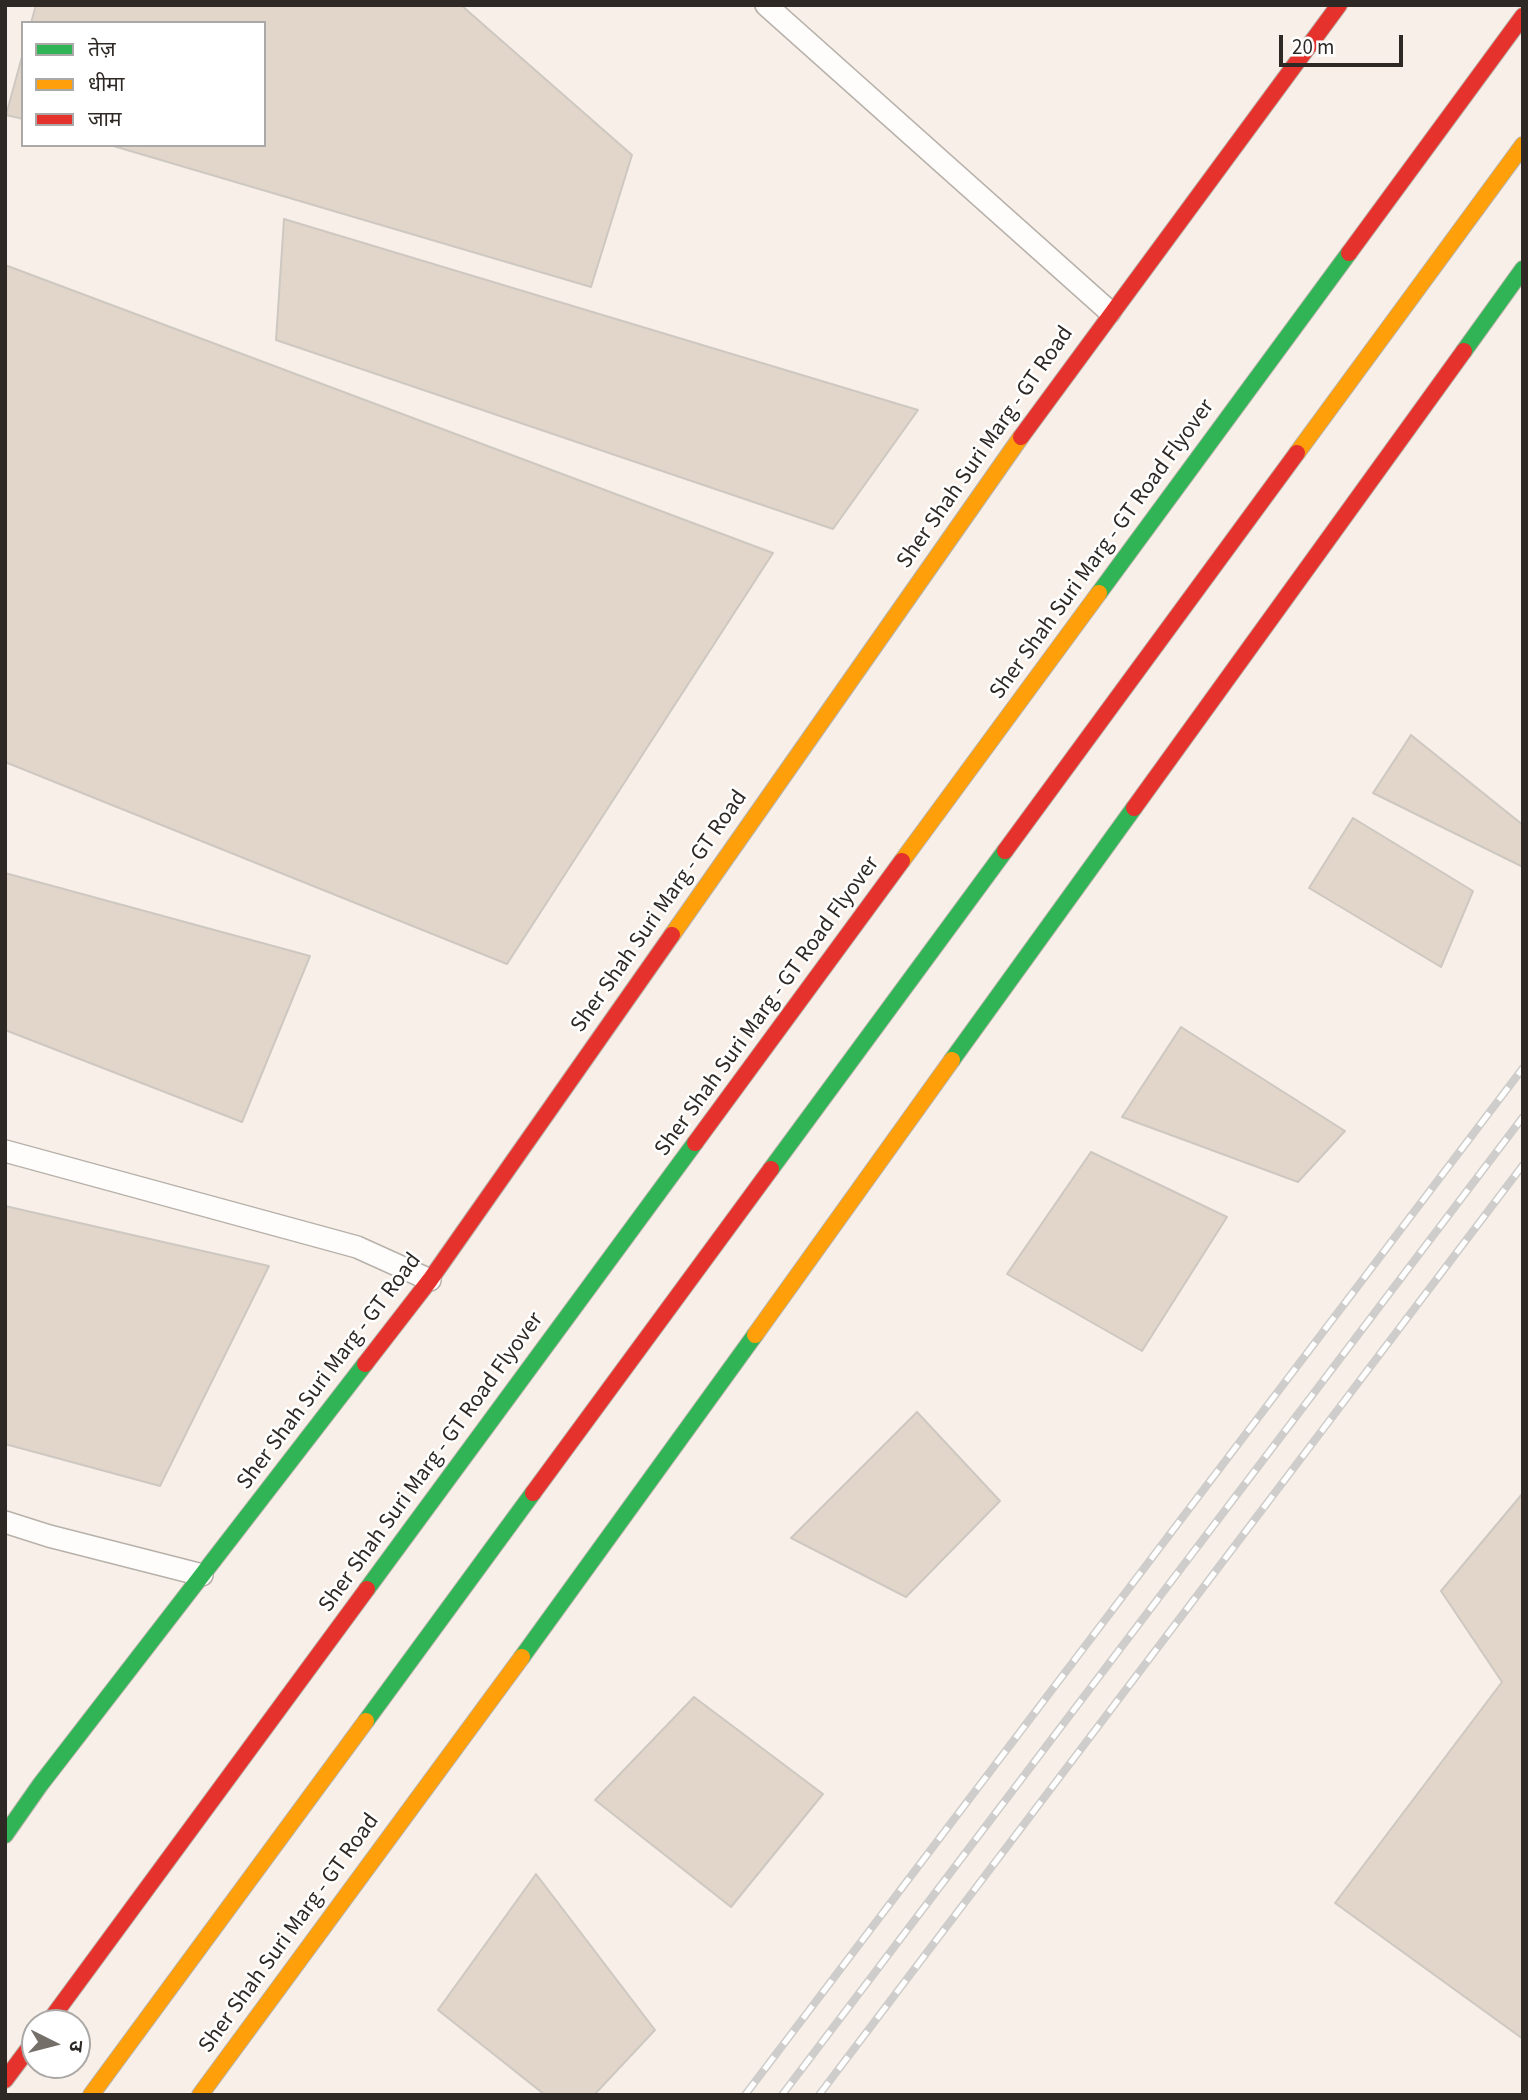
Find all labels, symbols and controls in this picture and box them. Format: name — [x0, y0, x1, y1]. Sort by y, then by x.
legend — [21, 21, 266, 147]
scale bar — [1283, 21, 1407, 65]
text: 20 m — [1292, 32, 1334, 62]
text: तेज़ — [88, 34, 116, 64]
text: धीमा — [88, 69, 124, 99]
text: जाम — [88, 104, 122, 134]
street label: Sher Shah Suri Marg - GT Road — [892, 322, 1080, 574]
street label: Sher Shah Suri Marg - GT Road Flyover — [985, 395, 1221, 705]
street label: Sher Shah Suri Marg - GT Road — [566, 786, 754, 1038]
street label: Sher Shah Suri Marg - GT Road Flyover — [650, 852, 886, 1162]
street label: Sher Shah Suri Marg - GT Road — [232, 1248, 428, 1496]
street label: Sher Shah Suri Marg - GT Road Flyover — [314, 1308, 550, 1618]
street label: Sher Shah Suri Marg - GT Road — [194, 1809, 386, 2059]
north arrow — [21, 2009, 91, 2079]
text: उ — [61, 2039, 89, 2053]

